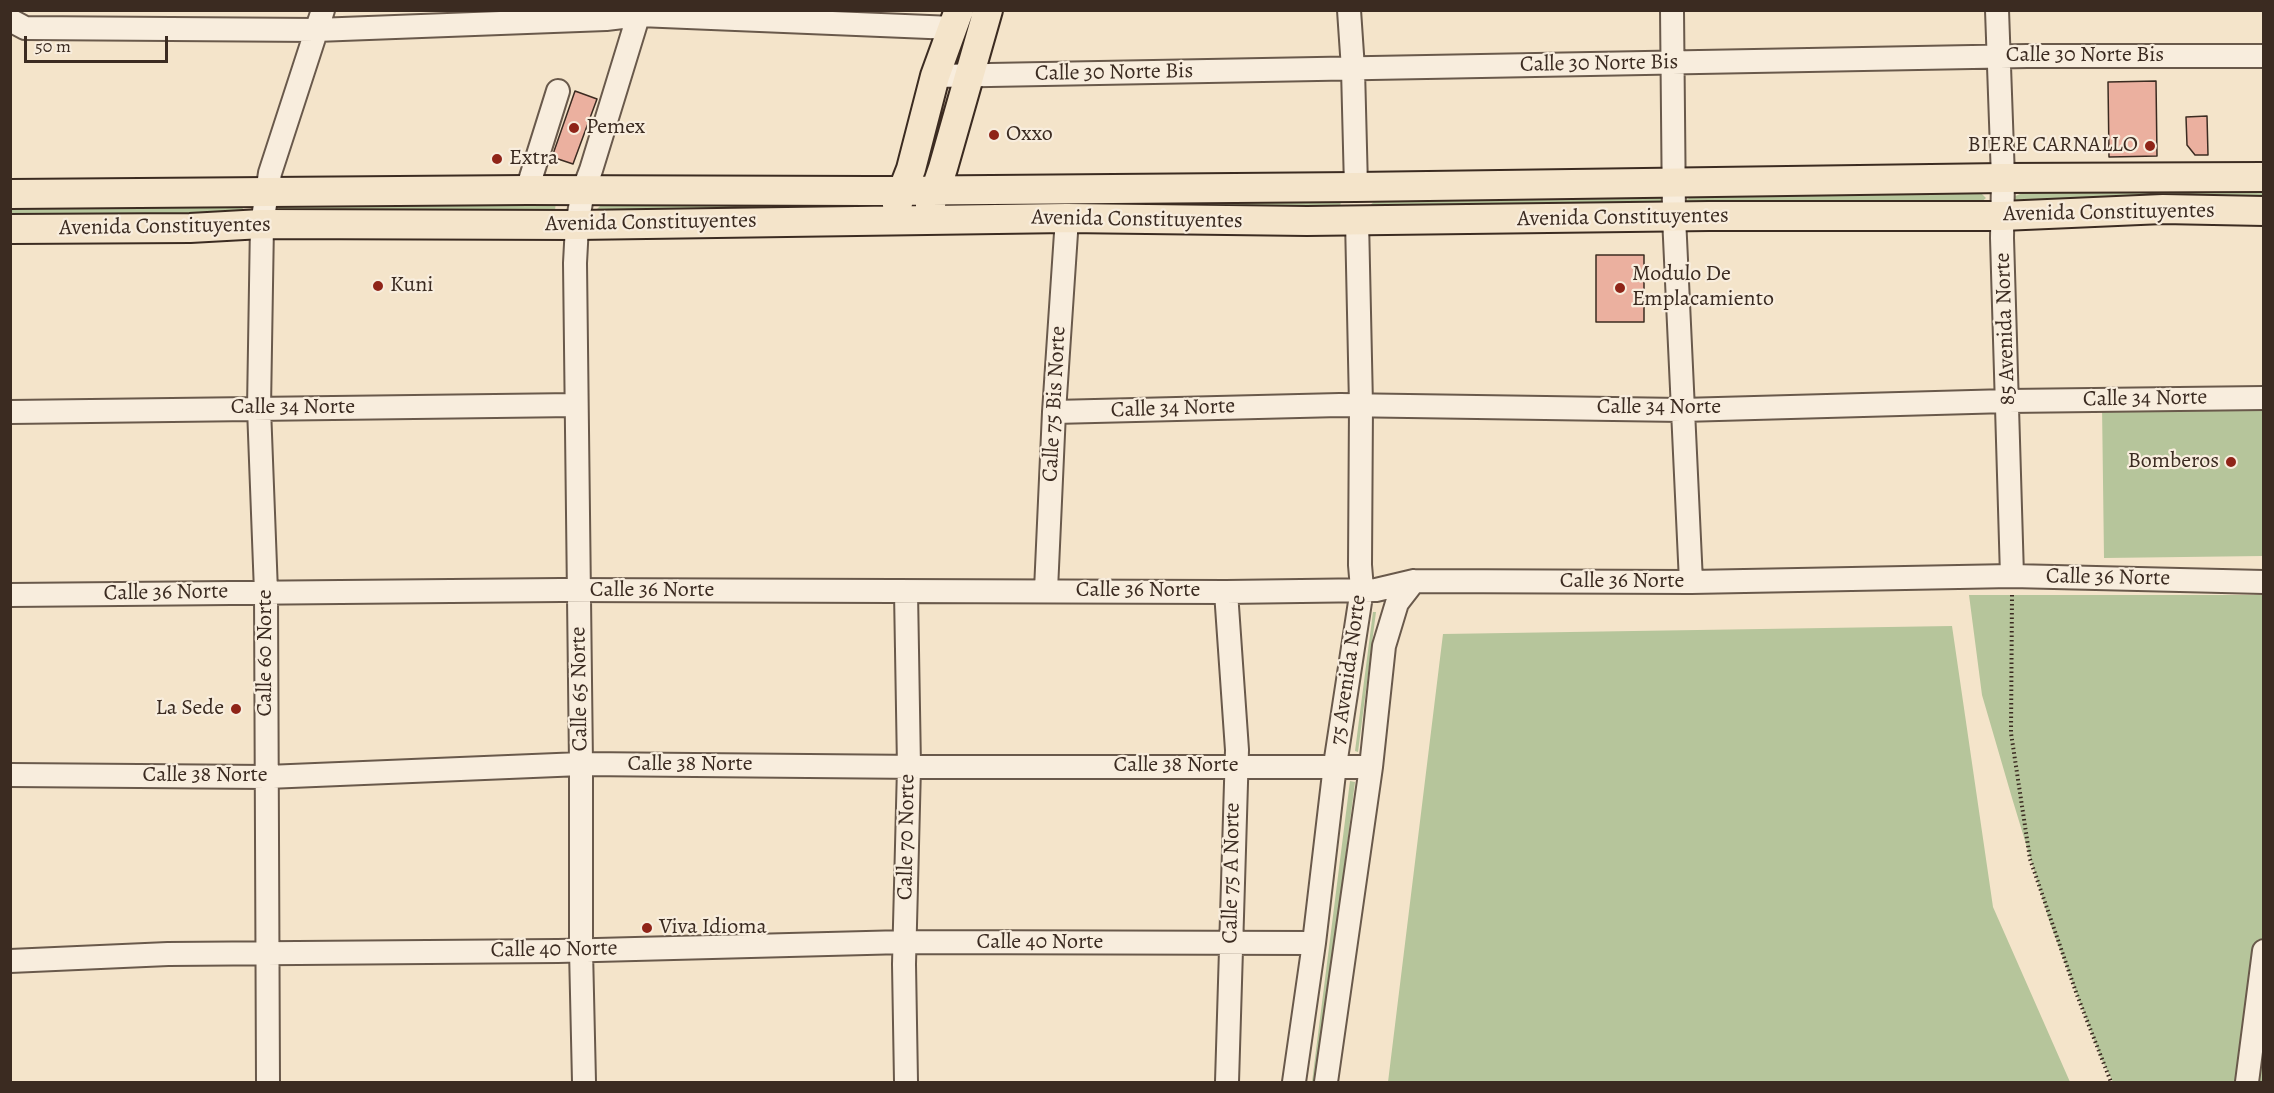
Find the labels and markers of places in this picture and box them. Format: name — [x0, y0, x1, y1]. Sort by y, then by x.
place label: Pemex — [586, 115, 645, 141]
marker: Pemex — [567, 121, 581, 135]
place label: Oxxo — [1006, 122, 1053, 148]
marker: Oxxo — [987, 128, 1001, 142]
place label: BIERE CARNALLO — [1968, 133, 2138, 159]
marker: BIERE CARNALLO — [2143, 139, 2157, 153]
place label: Extra — [509, 146, 558, 172]
marker: Extra — [490, 152, 504, 166]
place label: Modulo De Emplacamiento — [1632, 262, 1774, 314]
place label: Kuni — [390, 273, 434, 299]
marker: Kuni — [371, 279, 385, 293]
marker: Modulo De Emplacamiento — [1613, 281, 1627, 295]
place label: Bomberos — [2128, 449, 2219, 475]
marker: Bomberos — [2224, 455, 2238, 469]
place label: La Sede — [155, 696, 224, 722]
marker: La Sede — [229, 702, 243, 716]
place label: Viva Idioma — [659, 915, 767, 941]
marker: Viva Idioma — [640, 921, 654, 935]

